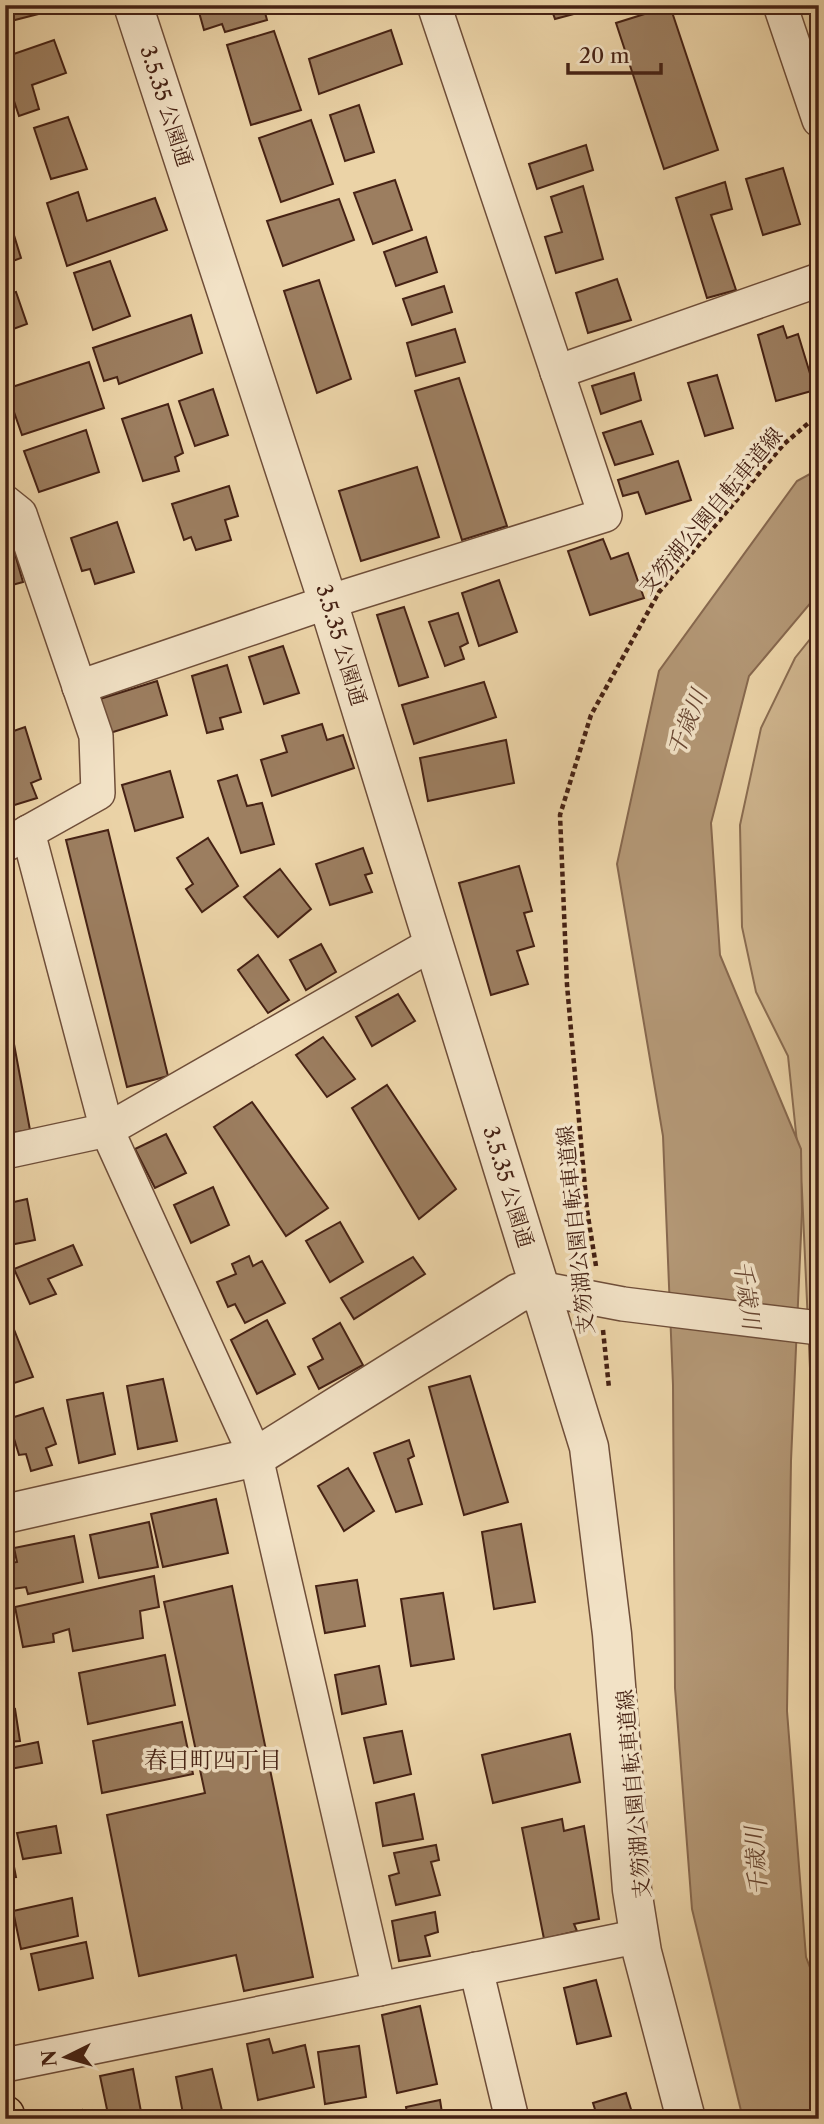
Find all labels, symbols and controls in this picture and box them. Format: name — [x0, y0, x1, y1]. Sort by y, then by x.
scale bar — [568, 32, 661, 76]
street label: 3.5.35 公園通 — [135, 42, 198, 169]
text: 20 m — [579, 43, 630, 68]
street label: 支笏湖公園自転車道線 — [634, 422, 788, 599]
street label: 3.5.35 公園通 — [311, 581, 372, 709]
water label: 千歳川 — [661, 683, 714, 760]
street label: 3.5.35 公園通 — [478, 1123, 539, 1251]
street label: 支笏湖公園自転車道線 — [552, 1124, 599, 1336]
water label: 千歳川 — [728, 1259, 766, 1334]
street label: 支笏湖公園自転車道線 — [612, 1688, 655, 1900]
district label: 春日町四丁目 — [144, 1746, 282, 1774]
water label: 千歳川 — [739, 1823, 772, 1896]
north arrow — [32, 2022, 102, 2092]
text: N — [37, 2049, 62, 2068]

